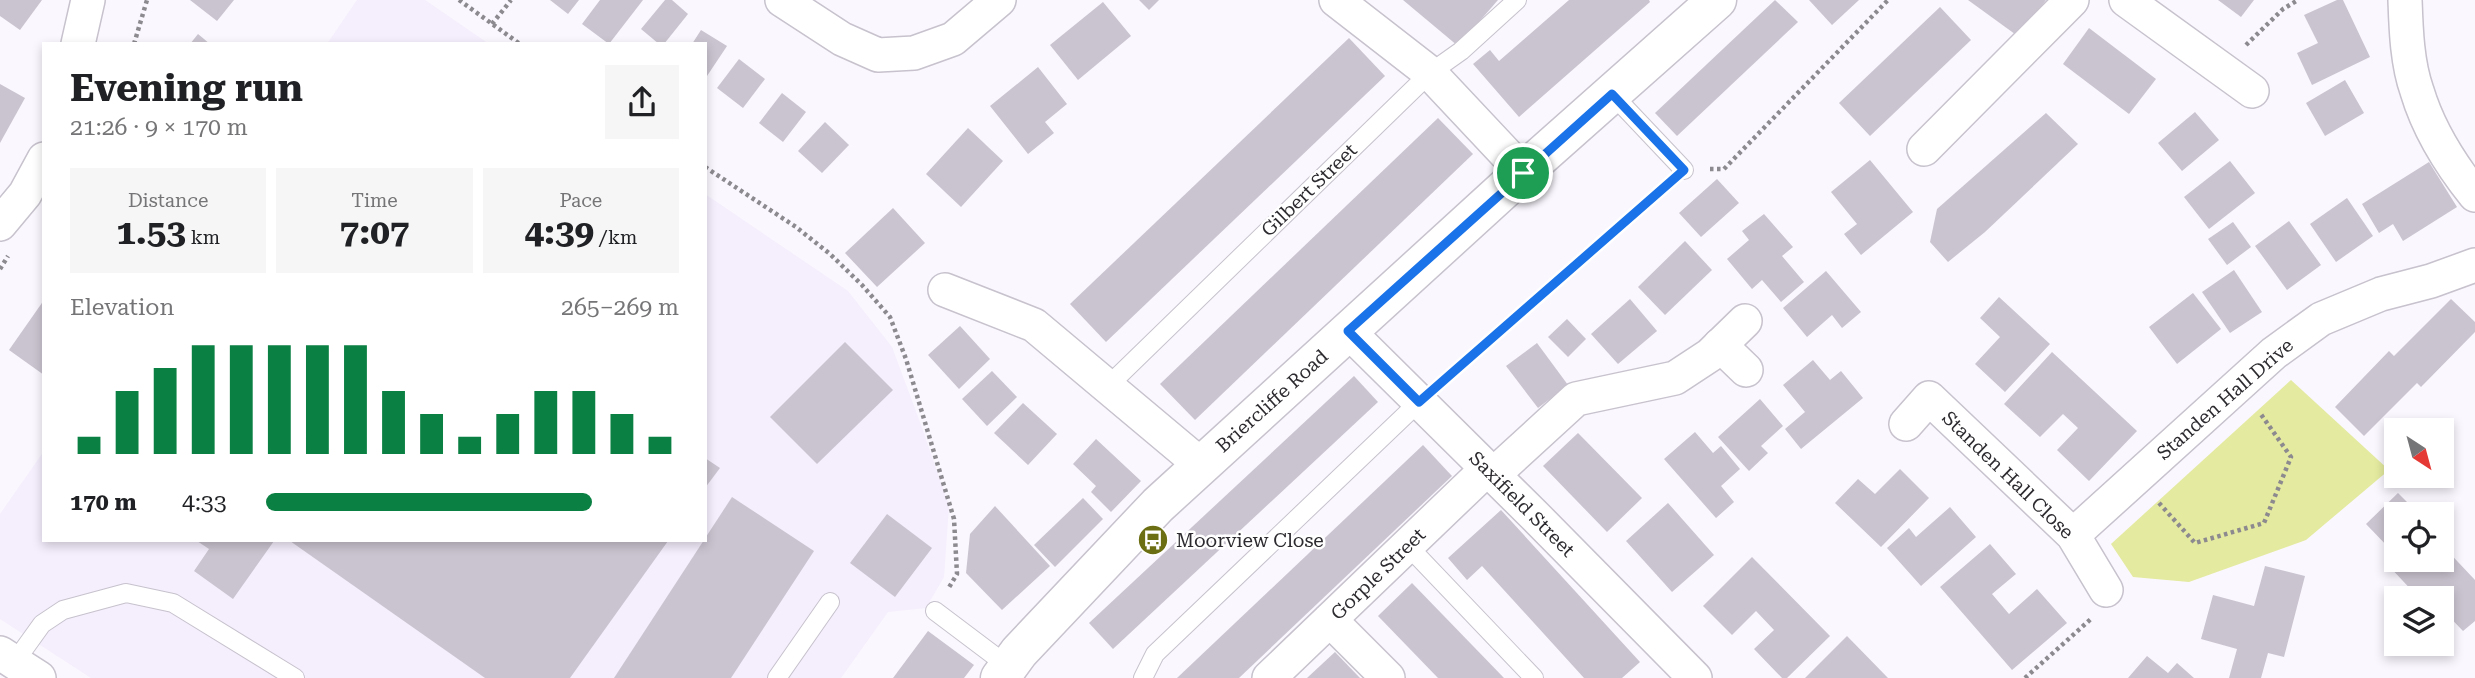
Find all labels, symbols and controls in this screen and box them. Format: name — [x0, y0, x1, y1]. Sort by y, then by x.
button: share — [605, 65, 679, 139]
text: Evening run — [70, 66, 303, 110]
text: 21:26 · 9 × 170 m — [70, 114, 248, 141]
street label: Gilbert Street — [1256, 139, 1362, 241]
pin — [1493, 143, 1553, 203]
icon: arrive — [1504, 154, 1542, 192]
text: Distance — [128, 189, 208, 212]
text: Time — [351, 189, 398, 212]
text: Pace — [559, 189, 602, 212]
text: 1.53 — [116, 212, 186, 253]
text: 7:07 — [340, 212, 409, 253]
text: 4:39 — [524, 212, 594, 253]
text: km — [186, 226, 220, 249]
text: /km — [594, 226, 637, 249]
text: Elevation — [70, 294, 174, 321]
text: 265–269 m — [561, 294, 679, 321]
street label: Standen Hall Drive — [2152, 334, 2298, 464]
street label: Briercliffe Road — [1211, 345, 1333, 457]
street label: Standen Hall Close — [1937, 406, 2079, 544]
north arrow — [2384, 418, 2454, 488]
map controls — [2384, 418, 2454, 656]
street label: Saxifield Street — [1464, 446, 1580, 562]
text: 170 m — [70, 489, 137, 516]
text: 4:33 — [182, 489, 227, 516]
button: locate — [2384, 502, 2454, 572]
bus stop icon: Moorview Close — [1136, 523, 1170, 557]
street label: Gorple Street — [1326, 523, 1430, 625]
place label: Moorview Close — [1176, 529, 1324, 552]
button: layers — [2384, 586, 2454, 656]

